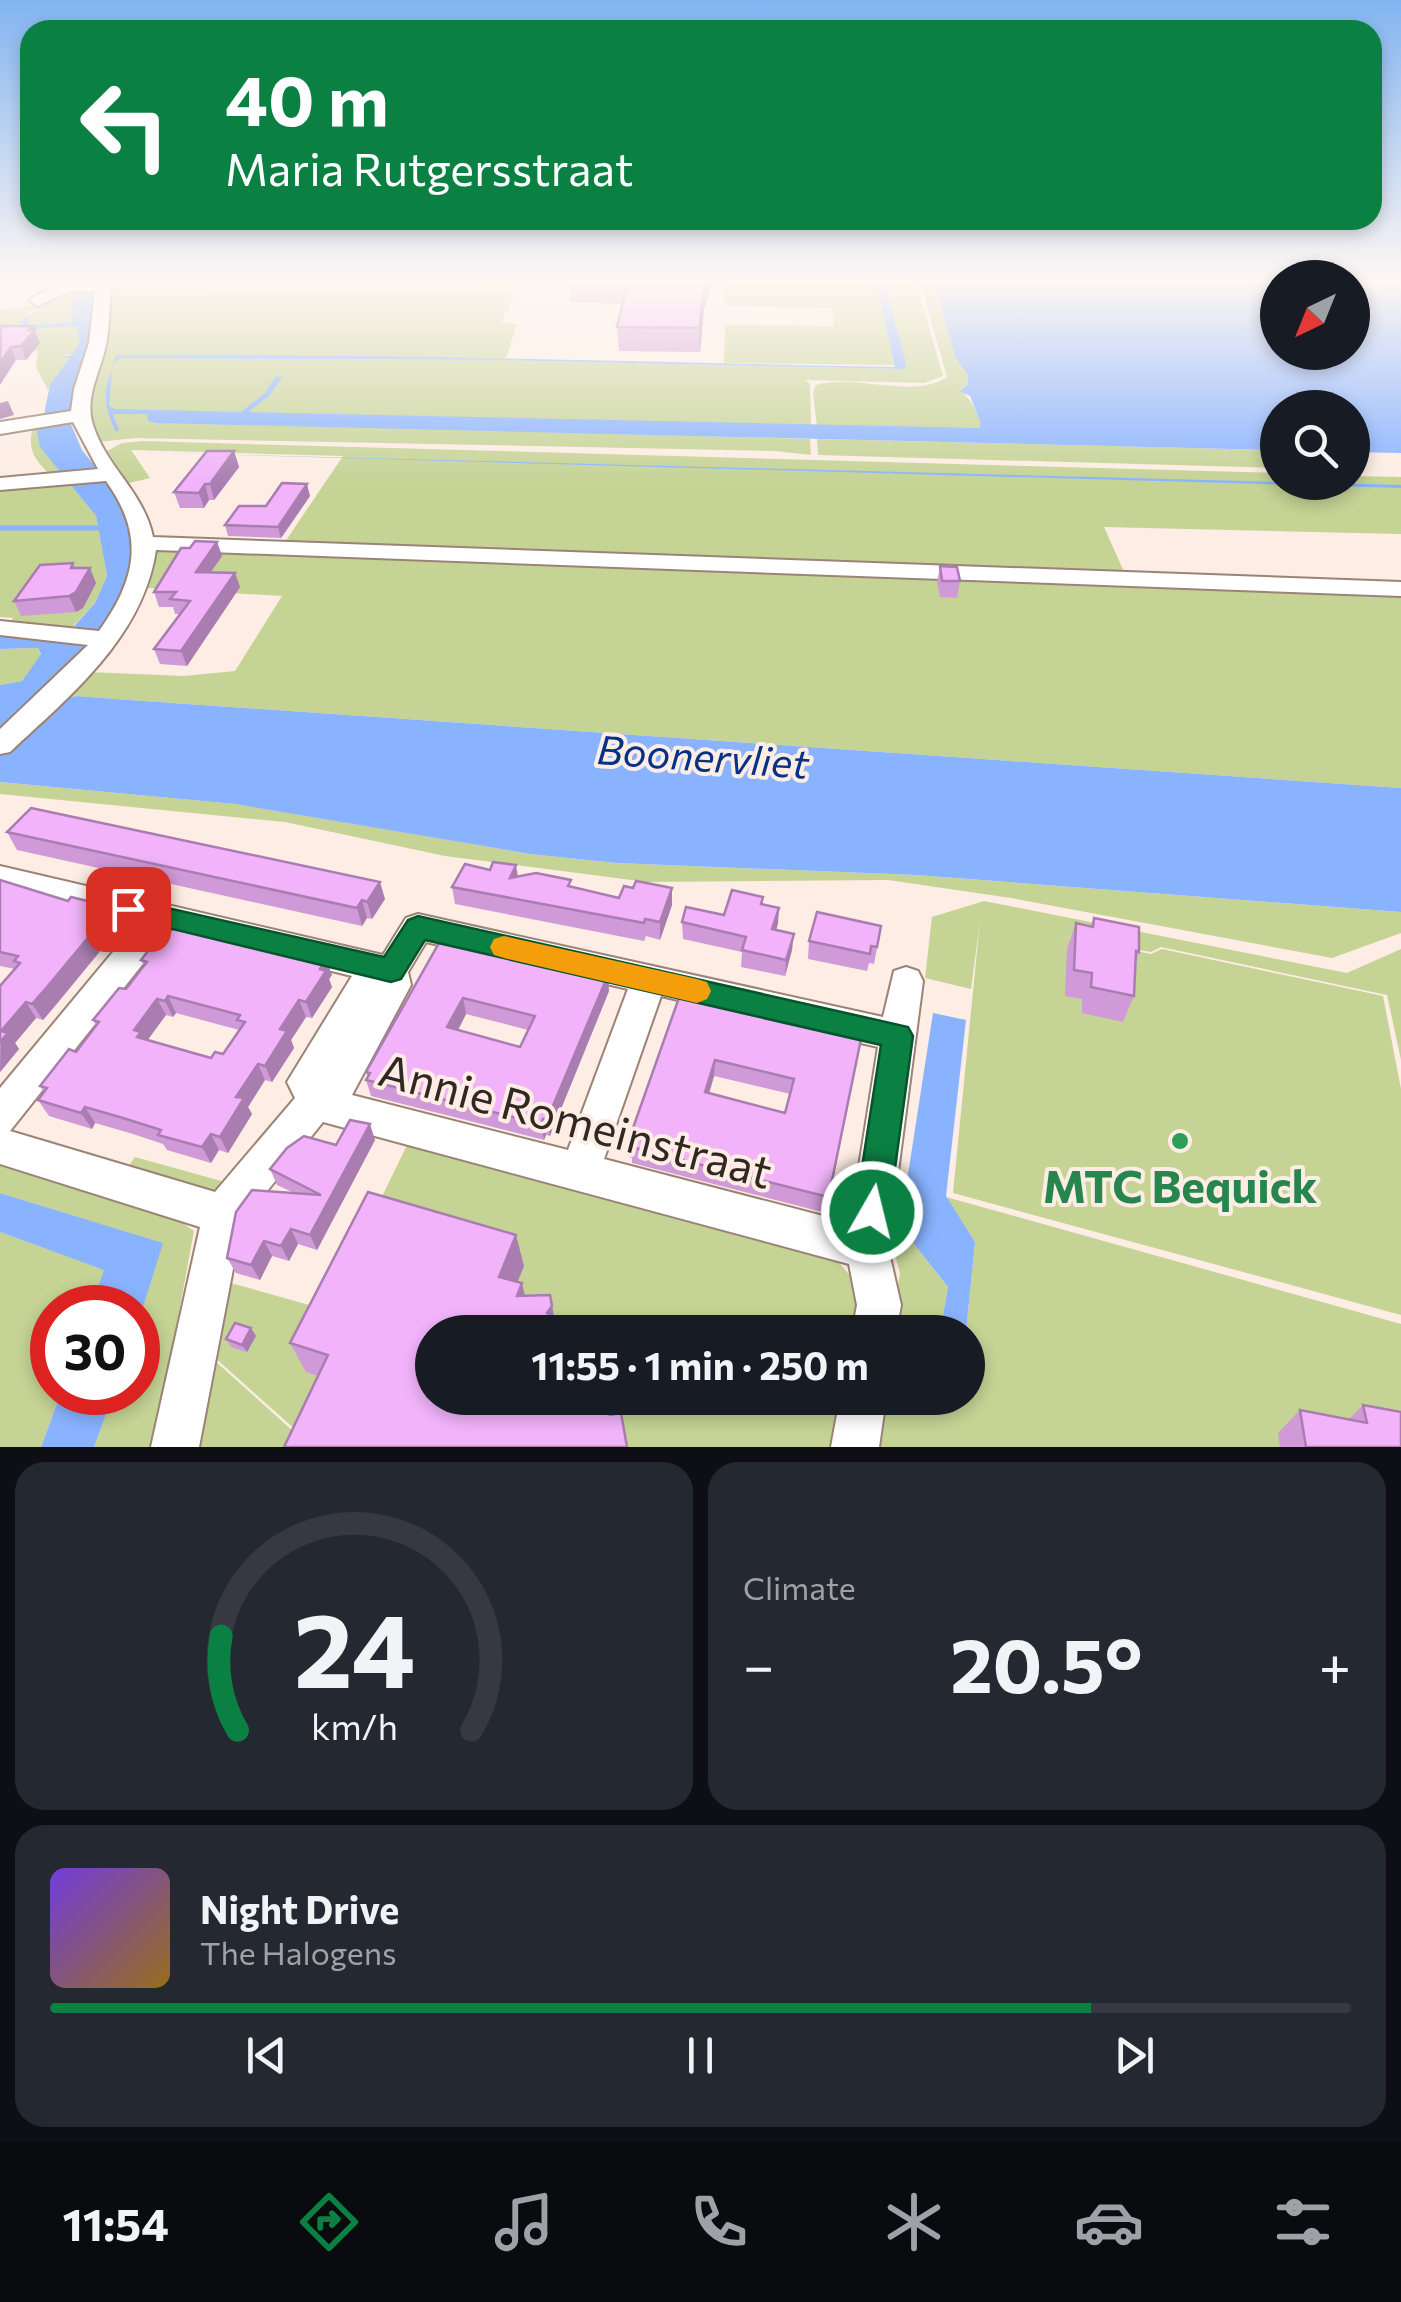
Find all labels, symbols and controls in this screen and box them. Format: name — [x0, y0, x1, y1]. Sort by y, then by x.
text: 40 m — [225, 55, 389, 140]
icon: left — [60, 60, 190, 190]
text: Maria Rutgersstraat — [225, 140, 634, 195]
north arrow — [1260, 260, 1370, 370]
map controls — [1260, 260, 1370, 500]
button: search — [1260, 390, 1370, 500]
water label: Boonervliet — [596, 723, 812, 787]
pin — [86, 867, 171, 952]
icon: arrive — [101, 882, 156, 937]
street label: Annie Romeinstraat — [374, 1040, 778, 1198]
marker: MTC Bequick — [1169, 1130, 1191, 1152]
place label: MTC Bequick — [1043, 1157, 1318, 1212]
position arrow — [820, 1160, 924, 1264]
speed limit sign: 30 — [30, 1285, 160, 1415]
text: 11:55 · 1 min · 250 m — [531, 1341, 869, 1388]
text: Climate — [743, 1567, 856, 1607]
text: 24 — [293, 1582, 415, 1709]
text: 20.5° — [950, 1617, 1143, 1708]
text: − — [743, 1630, 774, 1697]
text: + — [1319, 1630, 1351, 1697]
text: km/h — [311, 1704, 397, 1747]
text: Night Drive — [200, 1885, 399, 1932]
text: The Halogens — [200, 1932, 397, 1972]
icon: previous — [239, 2028, 294, 2083]
icon: pause — [673, 2028, 728, 2083]
icon: next — [1107, 2028, 1162, 2083]
icon: directions — [294, 2187, 364, 2257]
icon: music — [489, 2187, 559, 2257]
icon: phone — [684, 2187, 754, 2257]
icon: climate — [879, 2187, 949, 2257]
icon: car — [1074, 2187, 1144, 2257]
icon: filters — [1268, 2187, 1338, 2257]
text: 11:54 — [62, 2195, 169, 2250]

